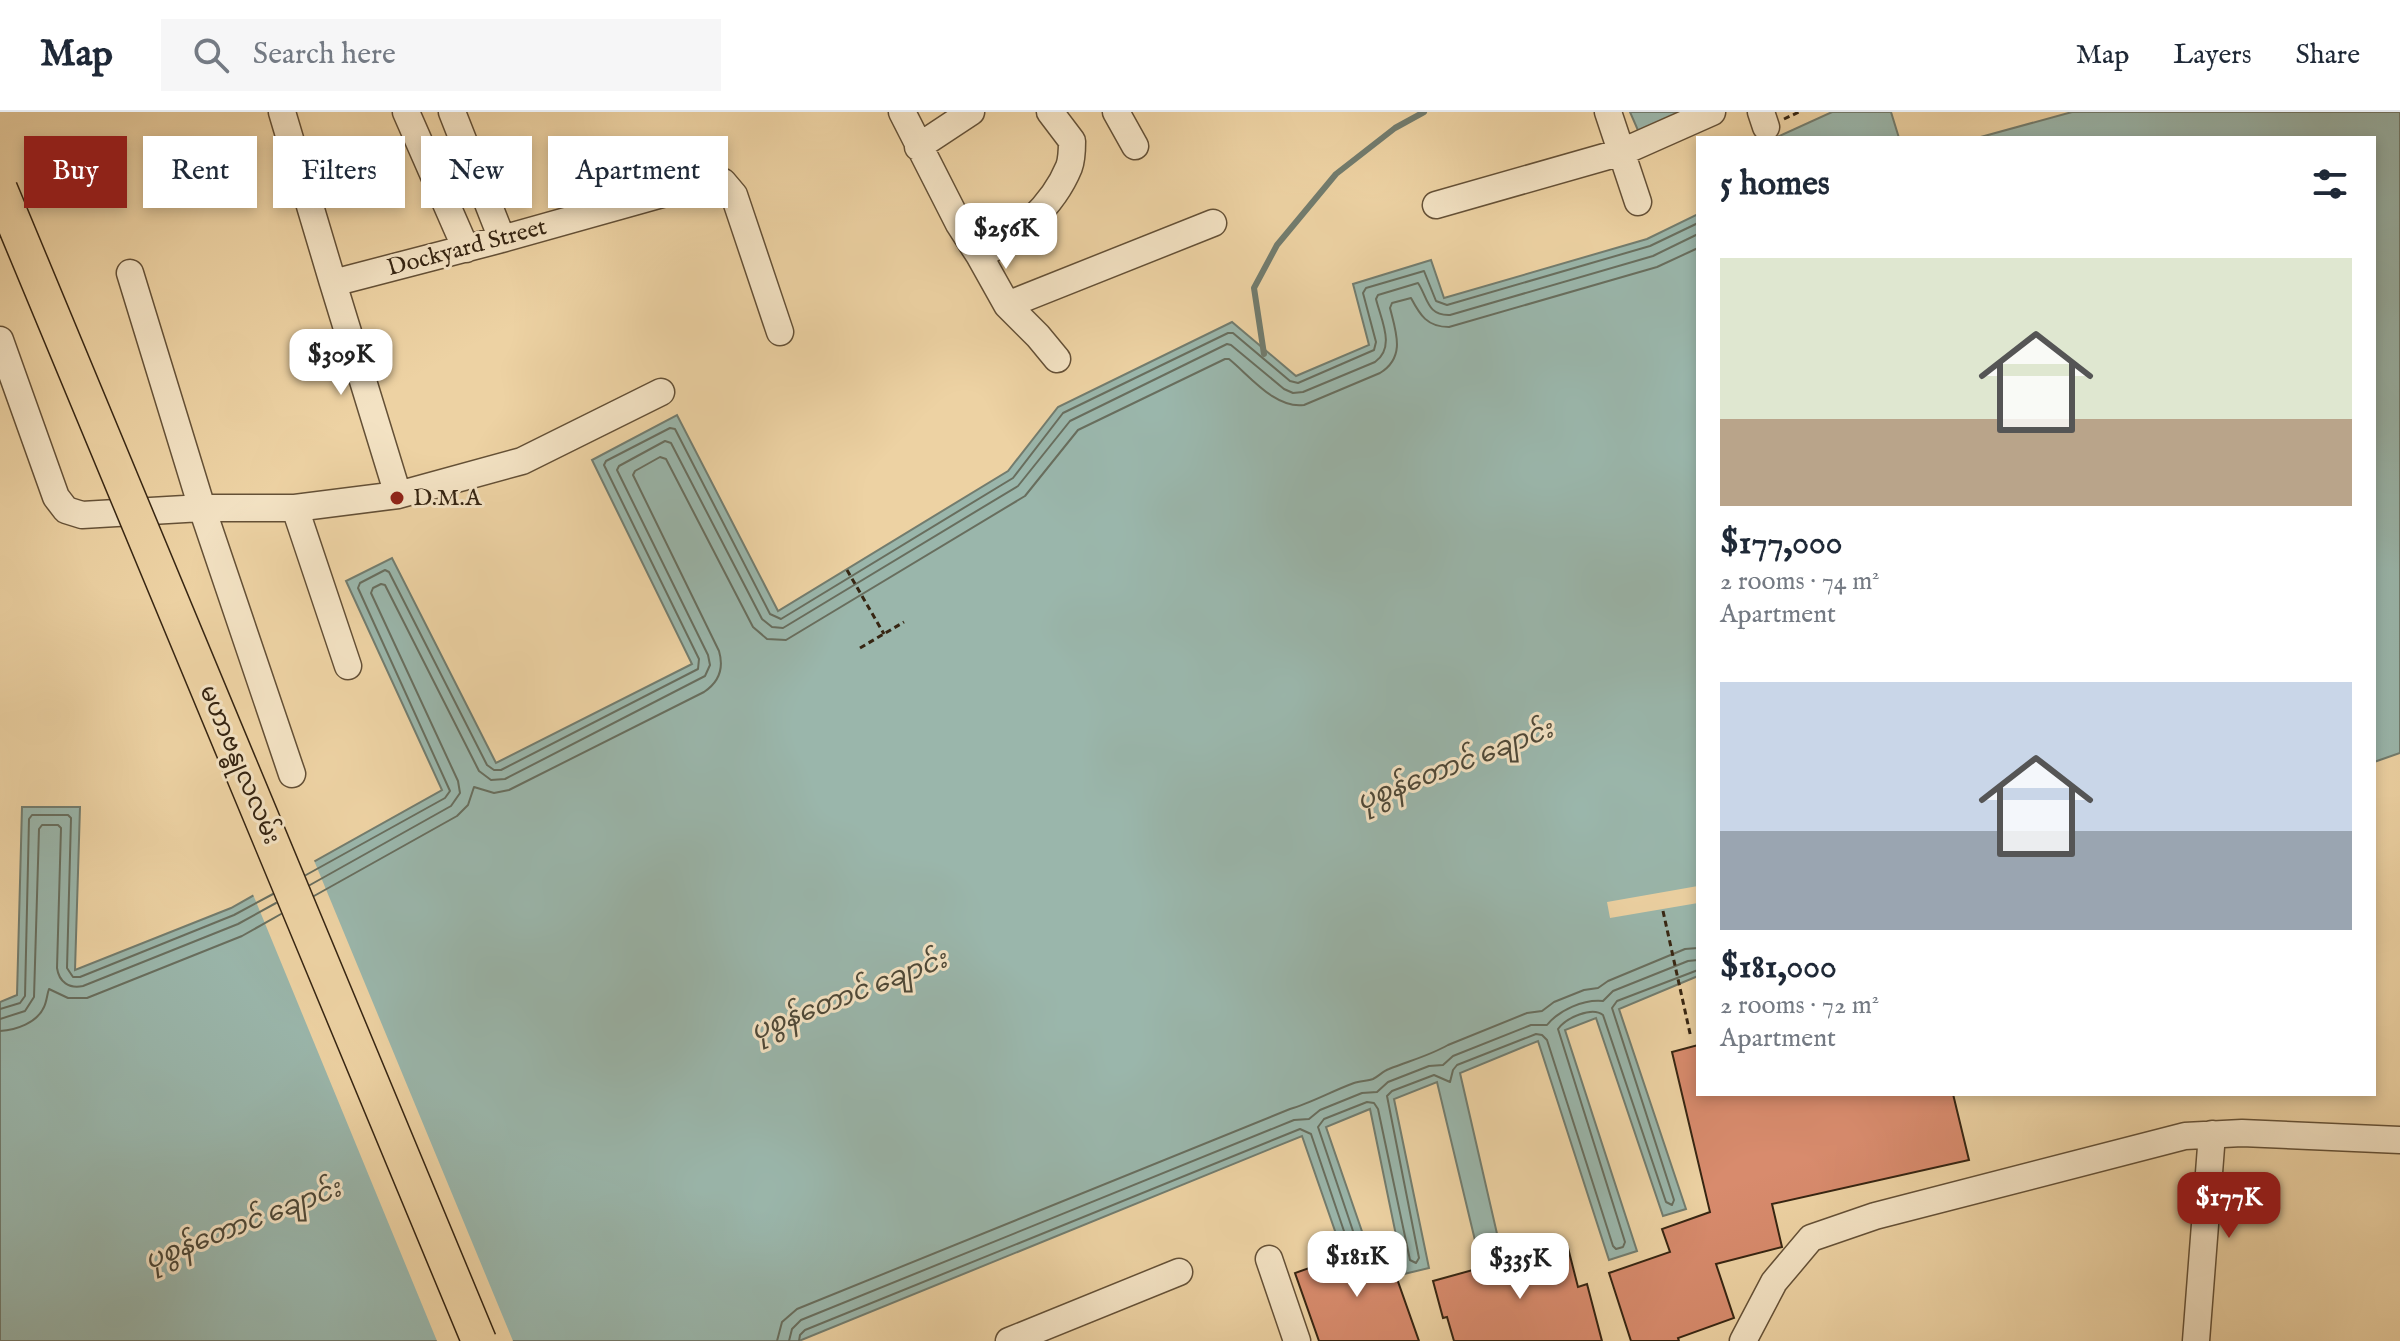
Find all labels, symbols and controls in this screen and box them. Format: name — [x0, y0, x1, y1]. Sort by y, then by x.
search box — [161, 19, 721, 91]
text: Map — [40, 31, 113, 79]
icon: search — [189, 33, 233, 77]
text: Search here — [253, 36, 396, 74]
text: Map — [2076, 38, 2129, 73]
text: Layers — [2173, 38, 2252, 73]
text: Share — [2296, 38, 2360, 73]
chip: Buy — [24, 136, 127, 208]
chip: Rent — [143, 136, 257, 208]
chip: Filters — [273, 136, 405, 208]
chip: New — [421, 136, 532, 208]
chip: Apartment — [548, 136, 728, 208]
icon: filters — [2308, 162, 2352, 206]
text: 5 homes — [1720, 163, 1830, 206]
pin: $256K — [950, 203, 1062, 271]
street label: Dockyard Street — [384, 212, 550, 284]
text: $256K — [973, 212, 1039, 245]
icon: home — [1964, 310, 2108, 454]
pin: $309K — [285, 329, 397, 397]
text: $309K — [307, 338, 375, 371]
place label: D.M.A — [413, 483, 482, 514]
marker: D.M.A — [388, 489, 406, 507]
text: $177,000 — [1720, 522, 1842, 565]
text: 2 rooms · 74 m² — [1720, 565, 1880, 598]
text: Apartment — [1720, 598, 1836, 631]
street label: မဟာဗန္ဓုလလမ်း — [189, 680, 288, 850]
water label: ပုစွန်တောင် ချောင်း — [1351, 710, 1561, 822]
icon: home — [1964, 734, 2108, 878]
water label: ပုစွန်တောင် ချောင်း — [745, 940, 955, 1052]
text: $181,000 — [1720, 946, 1837, 989]
text: 2 rooms · 72 m² — [1720, 989, 1879, 1022]
text: Apartment — [1720, 1022, 1836, 1055]
water label: ပုစွန်တောင် ချောင်း — [139, 1169, 349, 1281]
pin: $177K — [2173, 1172, 2285, 1240]
text: $177K — [2195, 1181, 2263, 1214]
pin: $181K — [1301, 1231, 1413, 1299]
pin: $335K — [1464, 1233, 1576, 1301]
text: $181K — [1326, 1240, 1388, 1273]
text: $335K — [1489, 1242, 1551, 1275]

